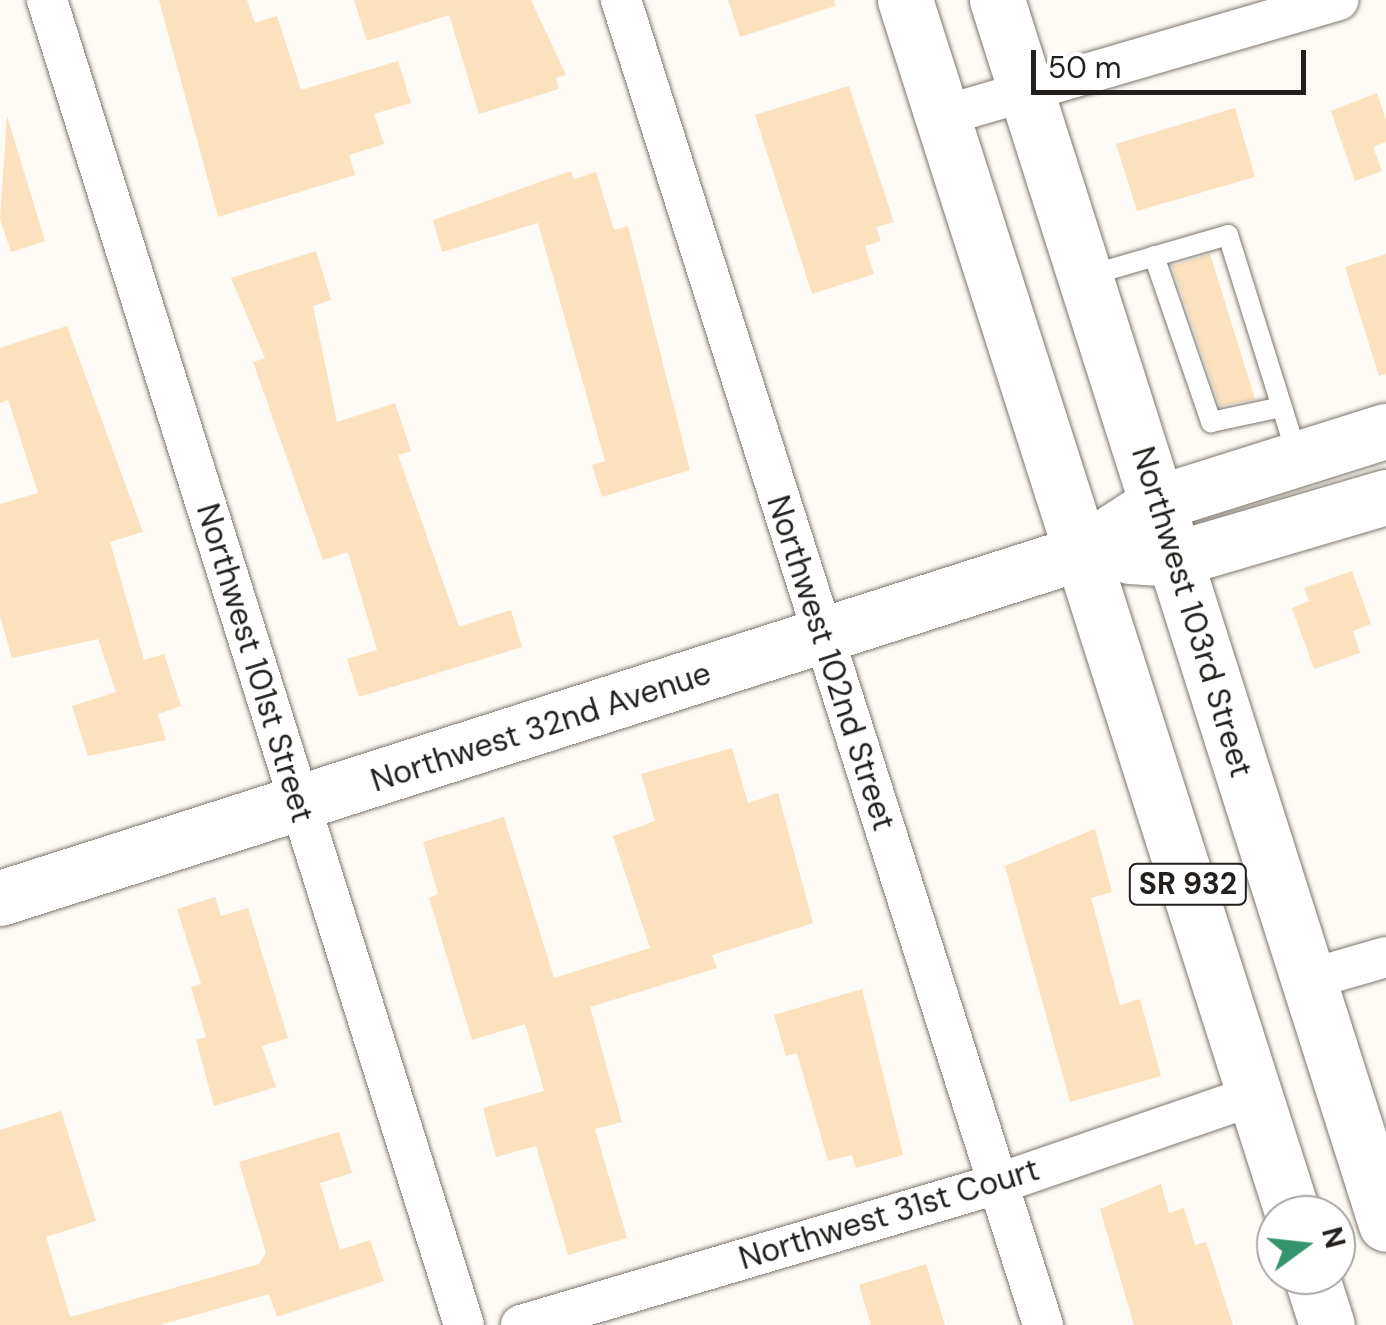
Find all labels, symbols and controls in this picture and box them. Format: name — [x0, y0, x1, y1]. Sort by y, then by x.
scale bar — [1036, 30, 1311, 92]
text: 50 m — [1048, 48, 1122, 87]
street label: Northwest 103rd Street — [1123, 442, 1261, 782]
street label: Northwest 102nd Street — [759, 491, 903, 835]
street label: Northwest 101st Street — [188, 499, 322, 827]
street label: Northwest 32nd Avenue — [366, 654, 716, 800]
road number: SR 932 — [1128, 859, 1248, 909]
street label: Northwest 31st Court — [734, 1150, 1044, 1278]
north arrow — [1256, 1195, 1356, 1295]
text: N — [1313, 1223, 1354, 1252]

